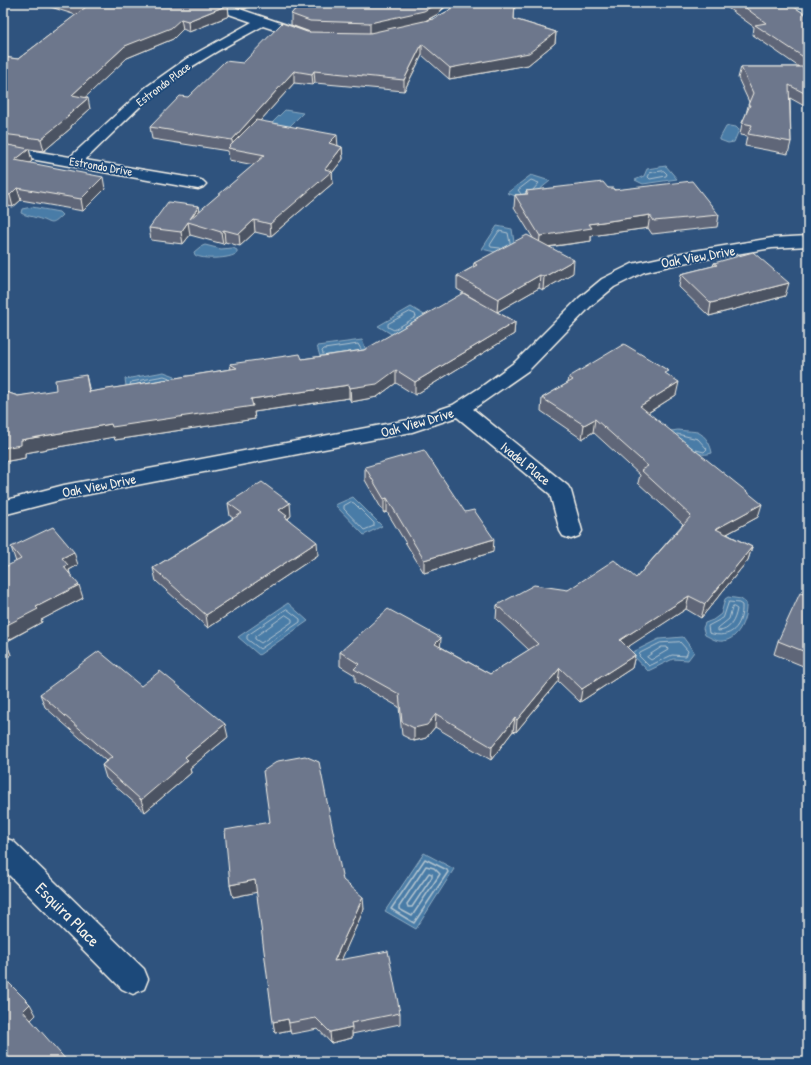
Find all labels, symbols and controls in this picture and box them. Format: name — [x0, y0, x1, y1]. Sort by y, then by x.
street label: Estrondo Place — [132, 58, 194, 110]
street label: Estrondo Drive — [68, 152, 134, 180]
street label: Oak View Drive — [659, 240, 737, 272]
street label: Oak View Drive — [378, 402, 456, 441]
street label: Ivadel Place — [497, 437, 555, 489]
street label: Oak View Drive — [60, 468, 138, 501]
street label: Esquira Place — [31, 877, 105, 951]

